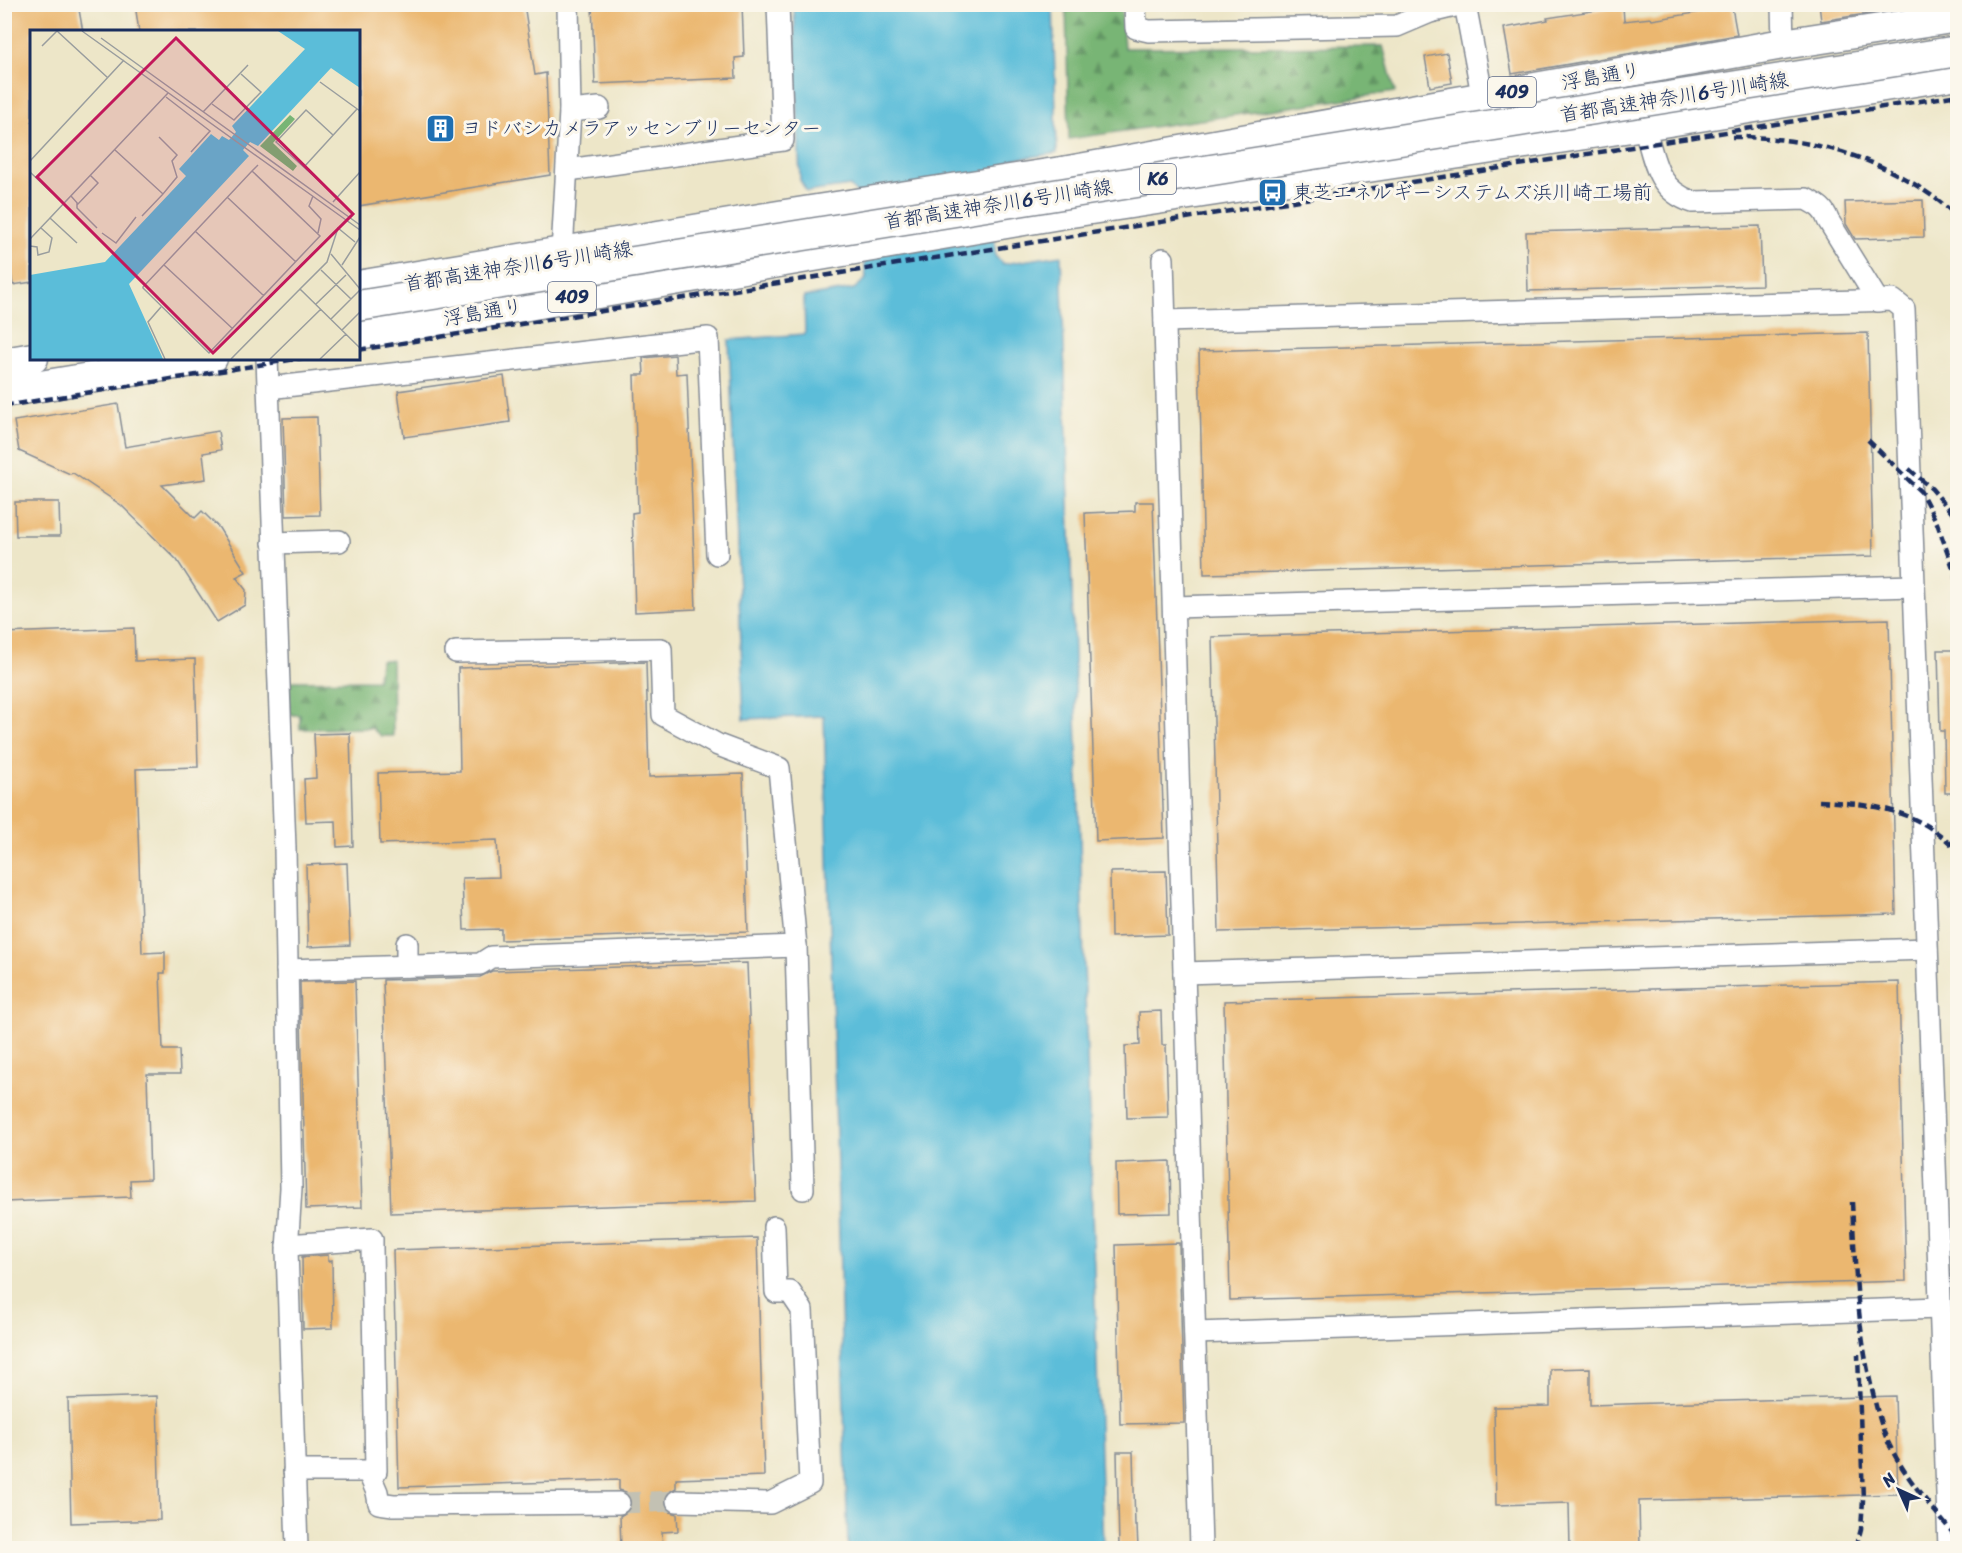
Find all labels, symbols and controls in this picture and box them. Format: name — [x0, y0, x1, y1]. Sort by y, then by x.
inset map — [30, 30, 360, 360]
street label: 浮島通り — [1559, 52, 1644, 101]
street label: 首都高速神奈川6号川崎線 — [1557, 62, 1791, 133]
road number: 409 — [1488, 77, 1536, 107]
place label: ヨドバシカメラアッセンブリーセンター — [462, 111, 821, 146]
building icon: ヨドバシカメラアッセンブリーセンター — [425, 112, 457, 144]
road number: K6 — [1140, 164, 1176, 194]
street label: 首都高速神奈川6号川崎線 — [881, 169, 1115, 240]
place label: 東芝エネルギーシステムズ浜川崎工場前 — [1293, 175, 1652, 210]
bus stop icon: 東芝エネルギーシステムズ浜川崎工場前 — [1256, 176, 1288, 208]
street label: 首都高速神奈川6号川崎線 — [401, 231, 635, 302]
road number: 409 — [548, 282, 596, 312]
street label: 浮島通り — [441, 288, 526, 337]
north arrow — [1869, 1460, 1929, 1520]
text: N — [1874, 1465, 1904, 1495]

